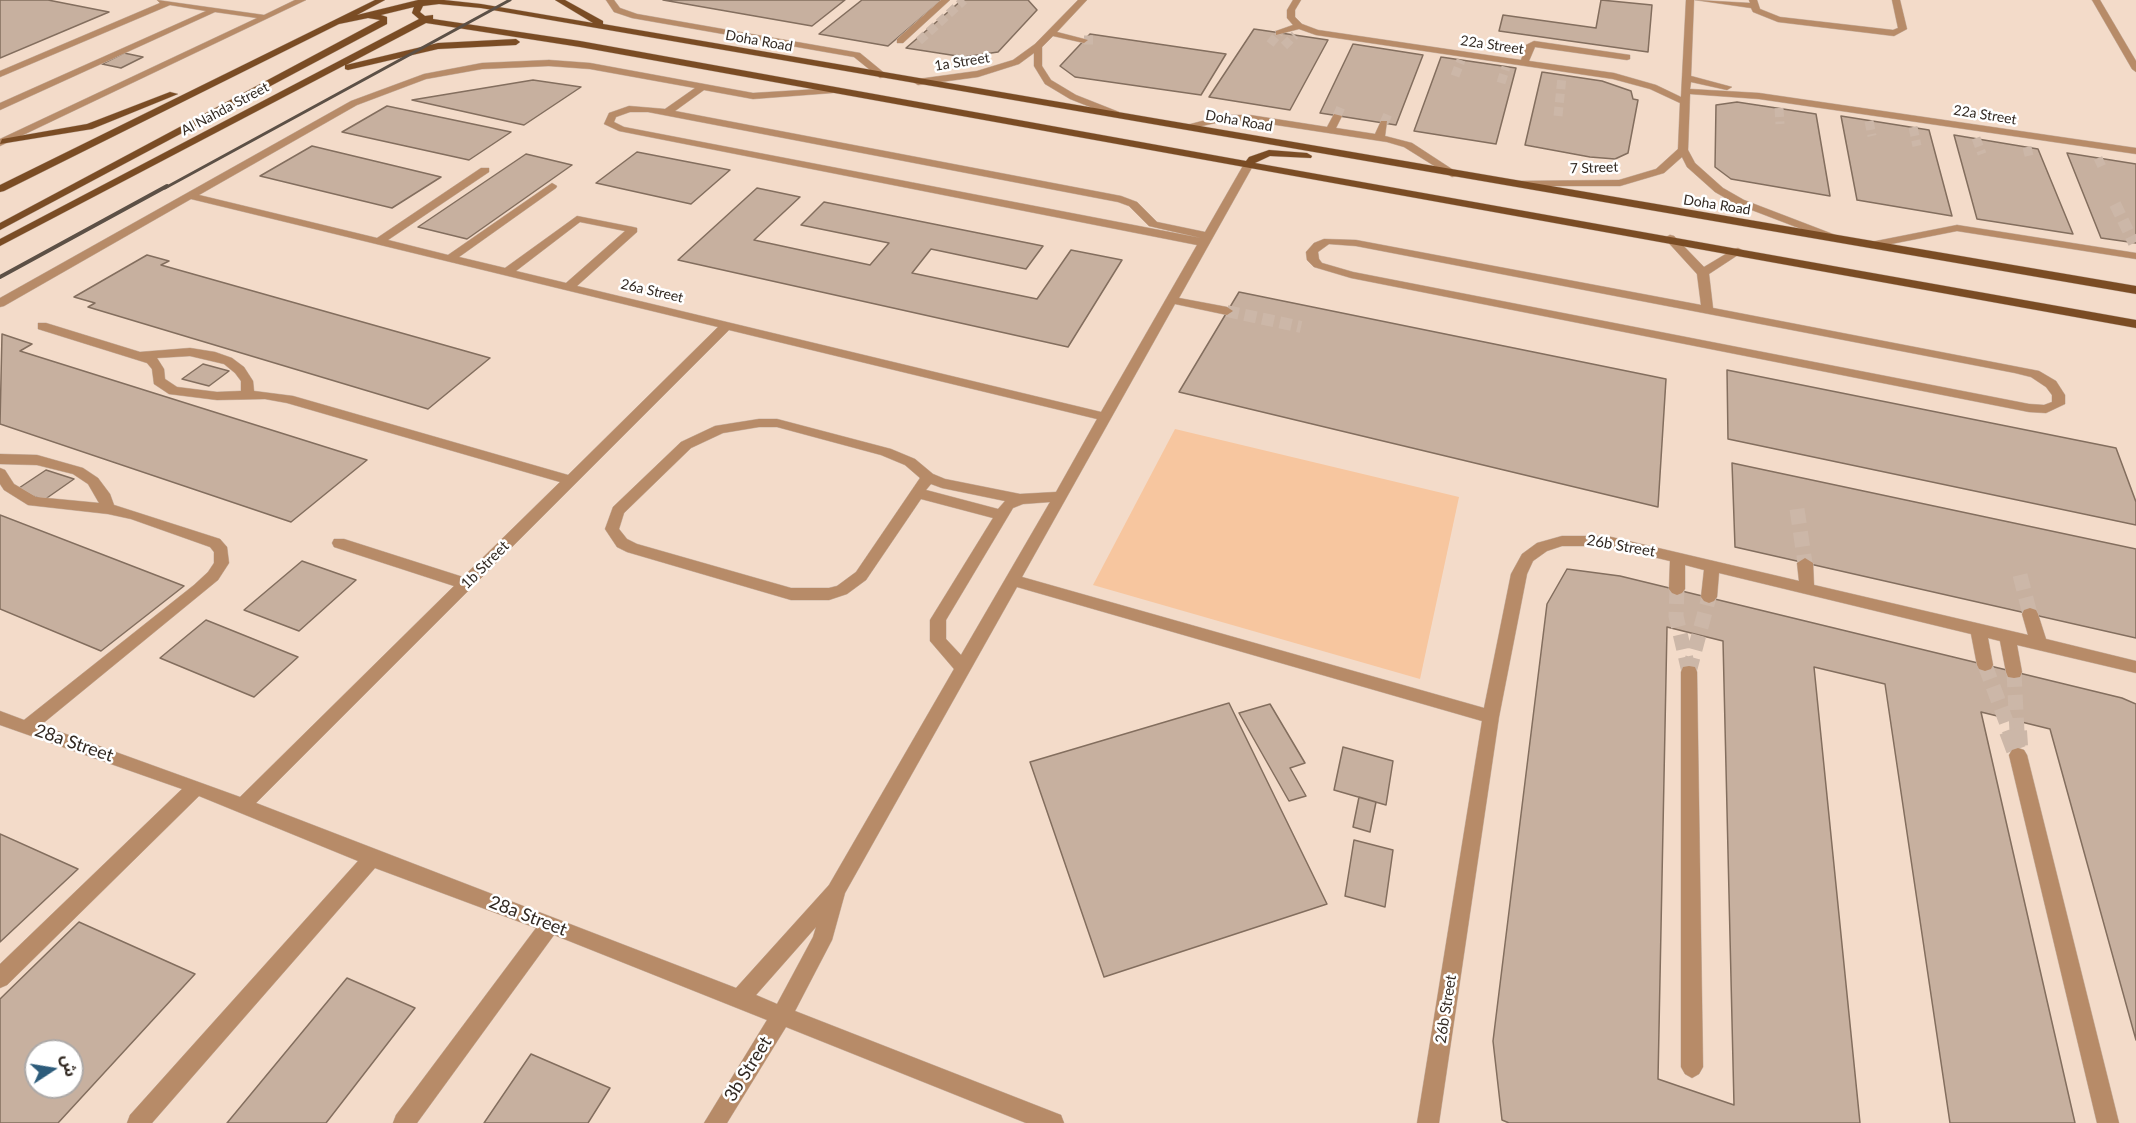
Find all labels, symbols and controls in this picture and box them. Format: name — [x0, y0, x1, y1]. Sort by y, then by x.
street label: Doha Road — [724, 27, 794, 55]
street label: 22a Street — [1459, 32, 1525, 58]
street label: 1a Street — [933, 49, 991, 75]
street label: Al Nahda Street — [178, 79, 272, 139]
street label: 22a Street — [1952, 102, 2018, 128]
street label: Doha Road — [1204, 107, 1274, 135]
street label: 7 Street — [1569, 159, 1619, 177]
street label: Doha Road — [1682, 191, 1752, 219]
street label: 26a Street — [619, 276, 685, 306]
street label: 26b Street — [1585, 531, 1657, 561]
street label: 1b Street — [457, 537, 513, 593]
street label: 28a Street — [32, 719, 116, 767]
street label: 28a Street — [486, 891, 570, 941]
street label: 26b Street — [1432, 973, 1460, 1045]
street label: 3b Street — [720, 1033, 776, 1105]
north arrow — [24, 1039, 84, 1099]
text: ش — [59, 1053, 82, 1078]

